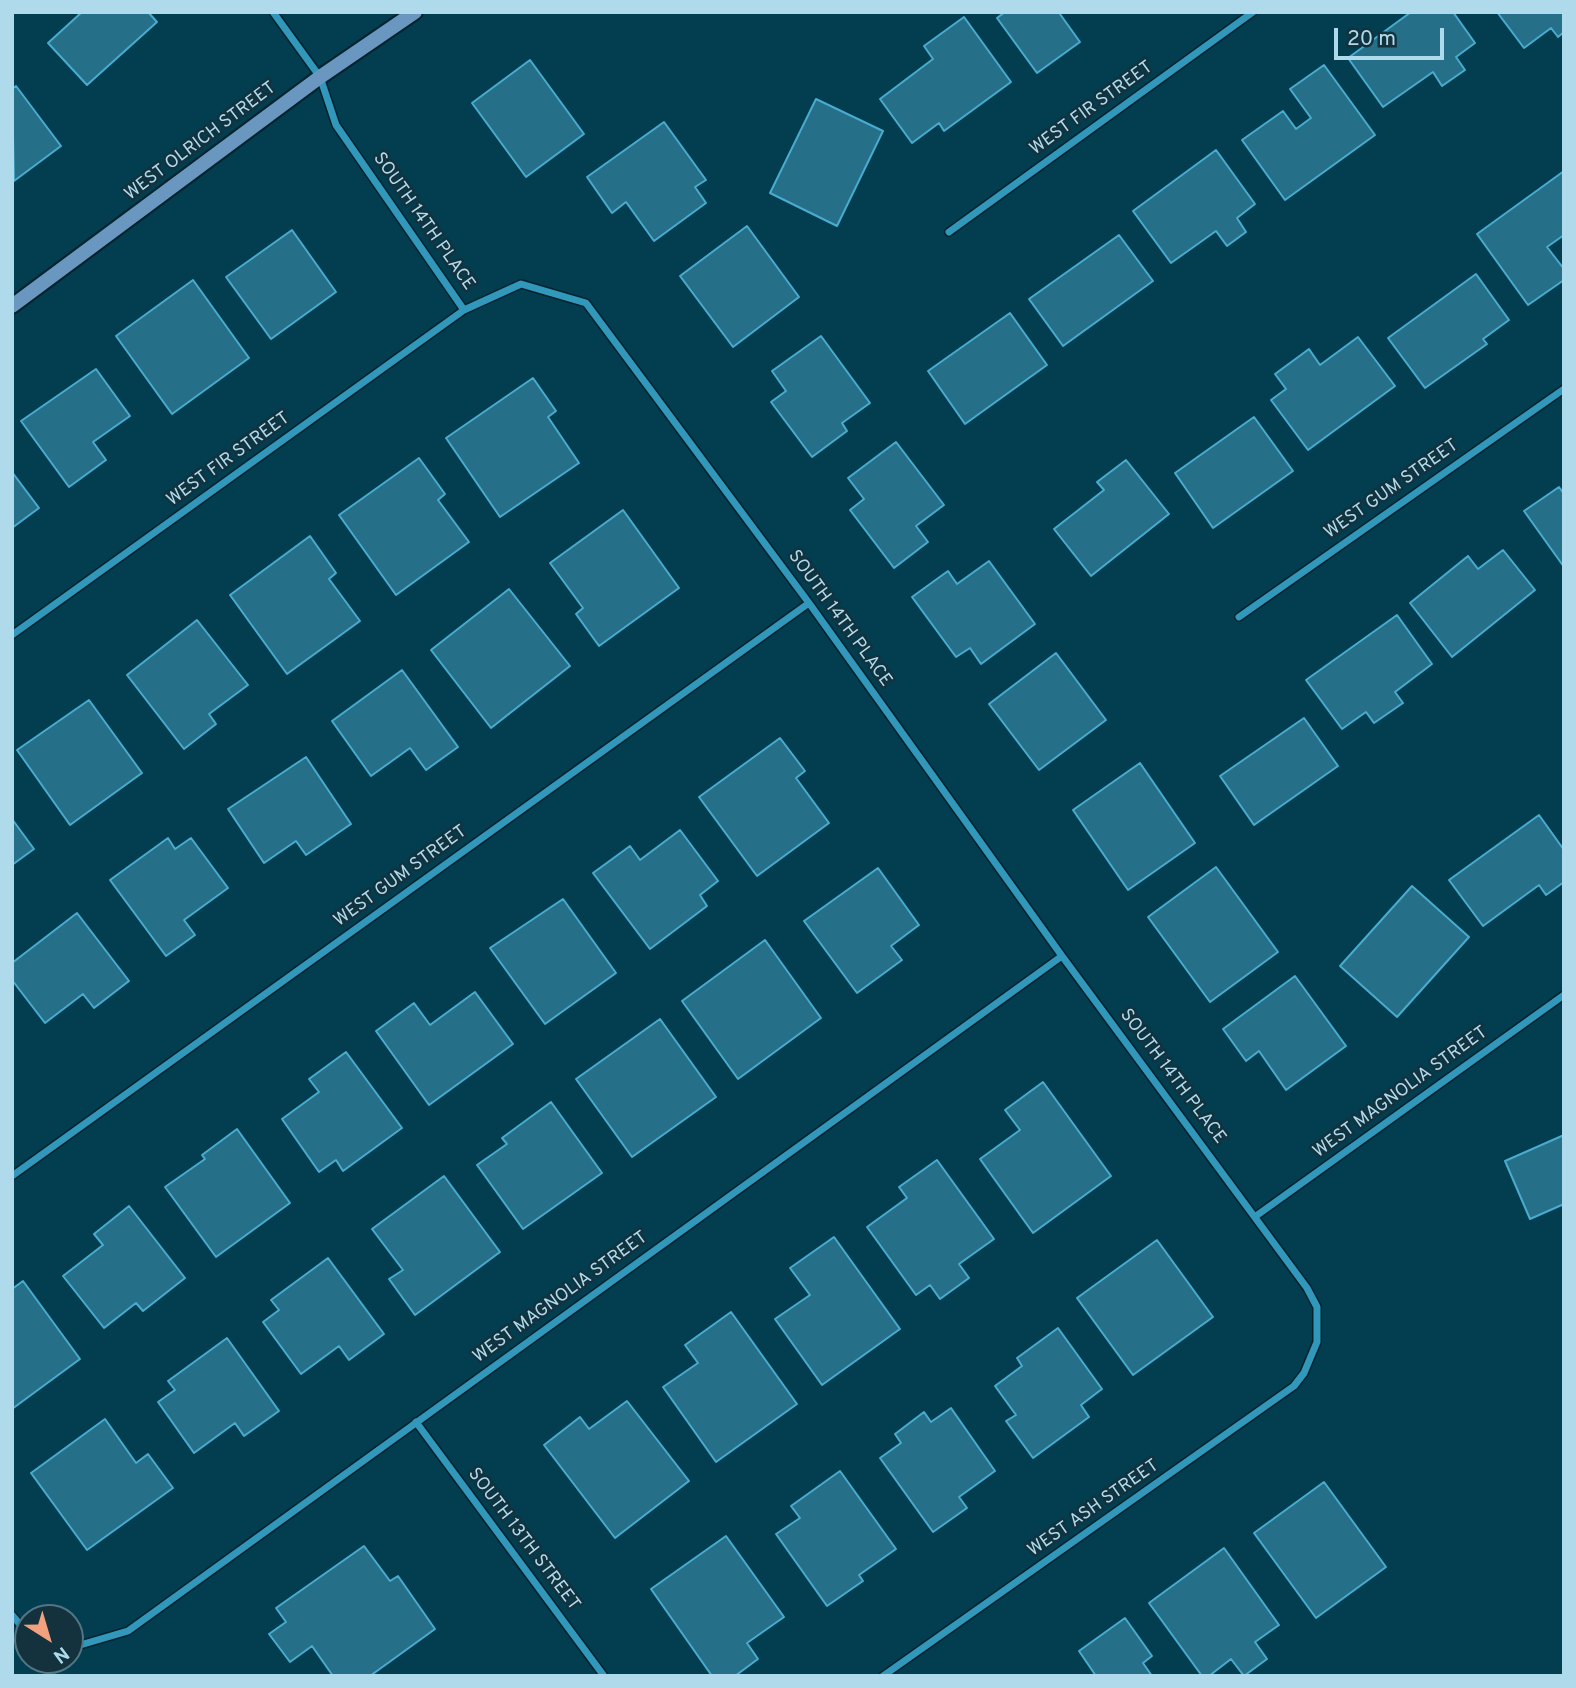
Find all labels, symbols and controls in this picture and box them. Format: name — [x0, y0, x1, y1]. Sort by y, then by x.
scale bar — [1338, 14, 1448, 58]
text: 20 m — [1347, 26, 1396, 53]
street label: WEST FIR STREET — [1026, 57, 1158, 161]
street label: WEST OLRICH STREET — [121, 78, 281, 206]
street label: SOUTH 14TH PLACE — [367, 149, 479, 295]
street label: WEST FIR STREET — [163, 408, 295, 512]
street label: WEST GUM STREET — [1321, 436, 1463, 544]
street label: SOUTH 14TH PLACE — [782, 547, 896, 691]
street label: WEST GUM STREET — [330, 822, 472, 932]
street label: SOUTH 14TH PLACE — [1114, 1005, 1230, 1149]
street label: WEST MAGNOLIA STREET — [1310, 1022, 1492, 1164]
street label: WEST MAGNOLIA STREET — [470, 1227, 652, 1369]
street label: WEST ASH STREET — [1024, 1456, 1164, 1562]
street label: SOUTH 13TH STREET — [462, 1464, 584, 1616]
north arrow — [14, 1604, 84, 1674]
text: N — [48, 1640, 73, 1668]

